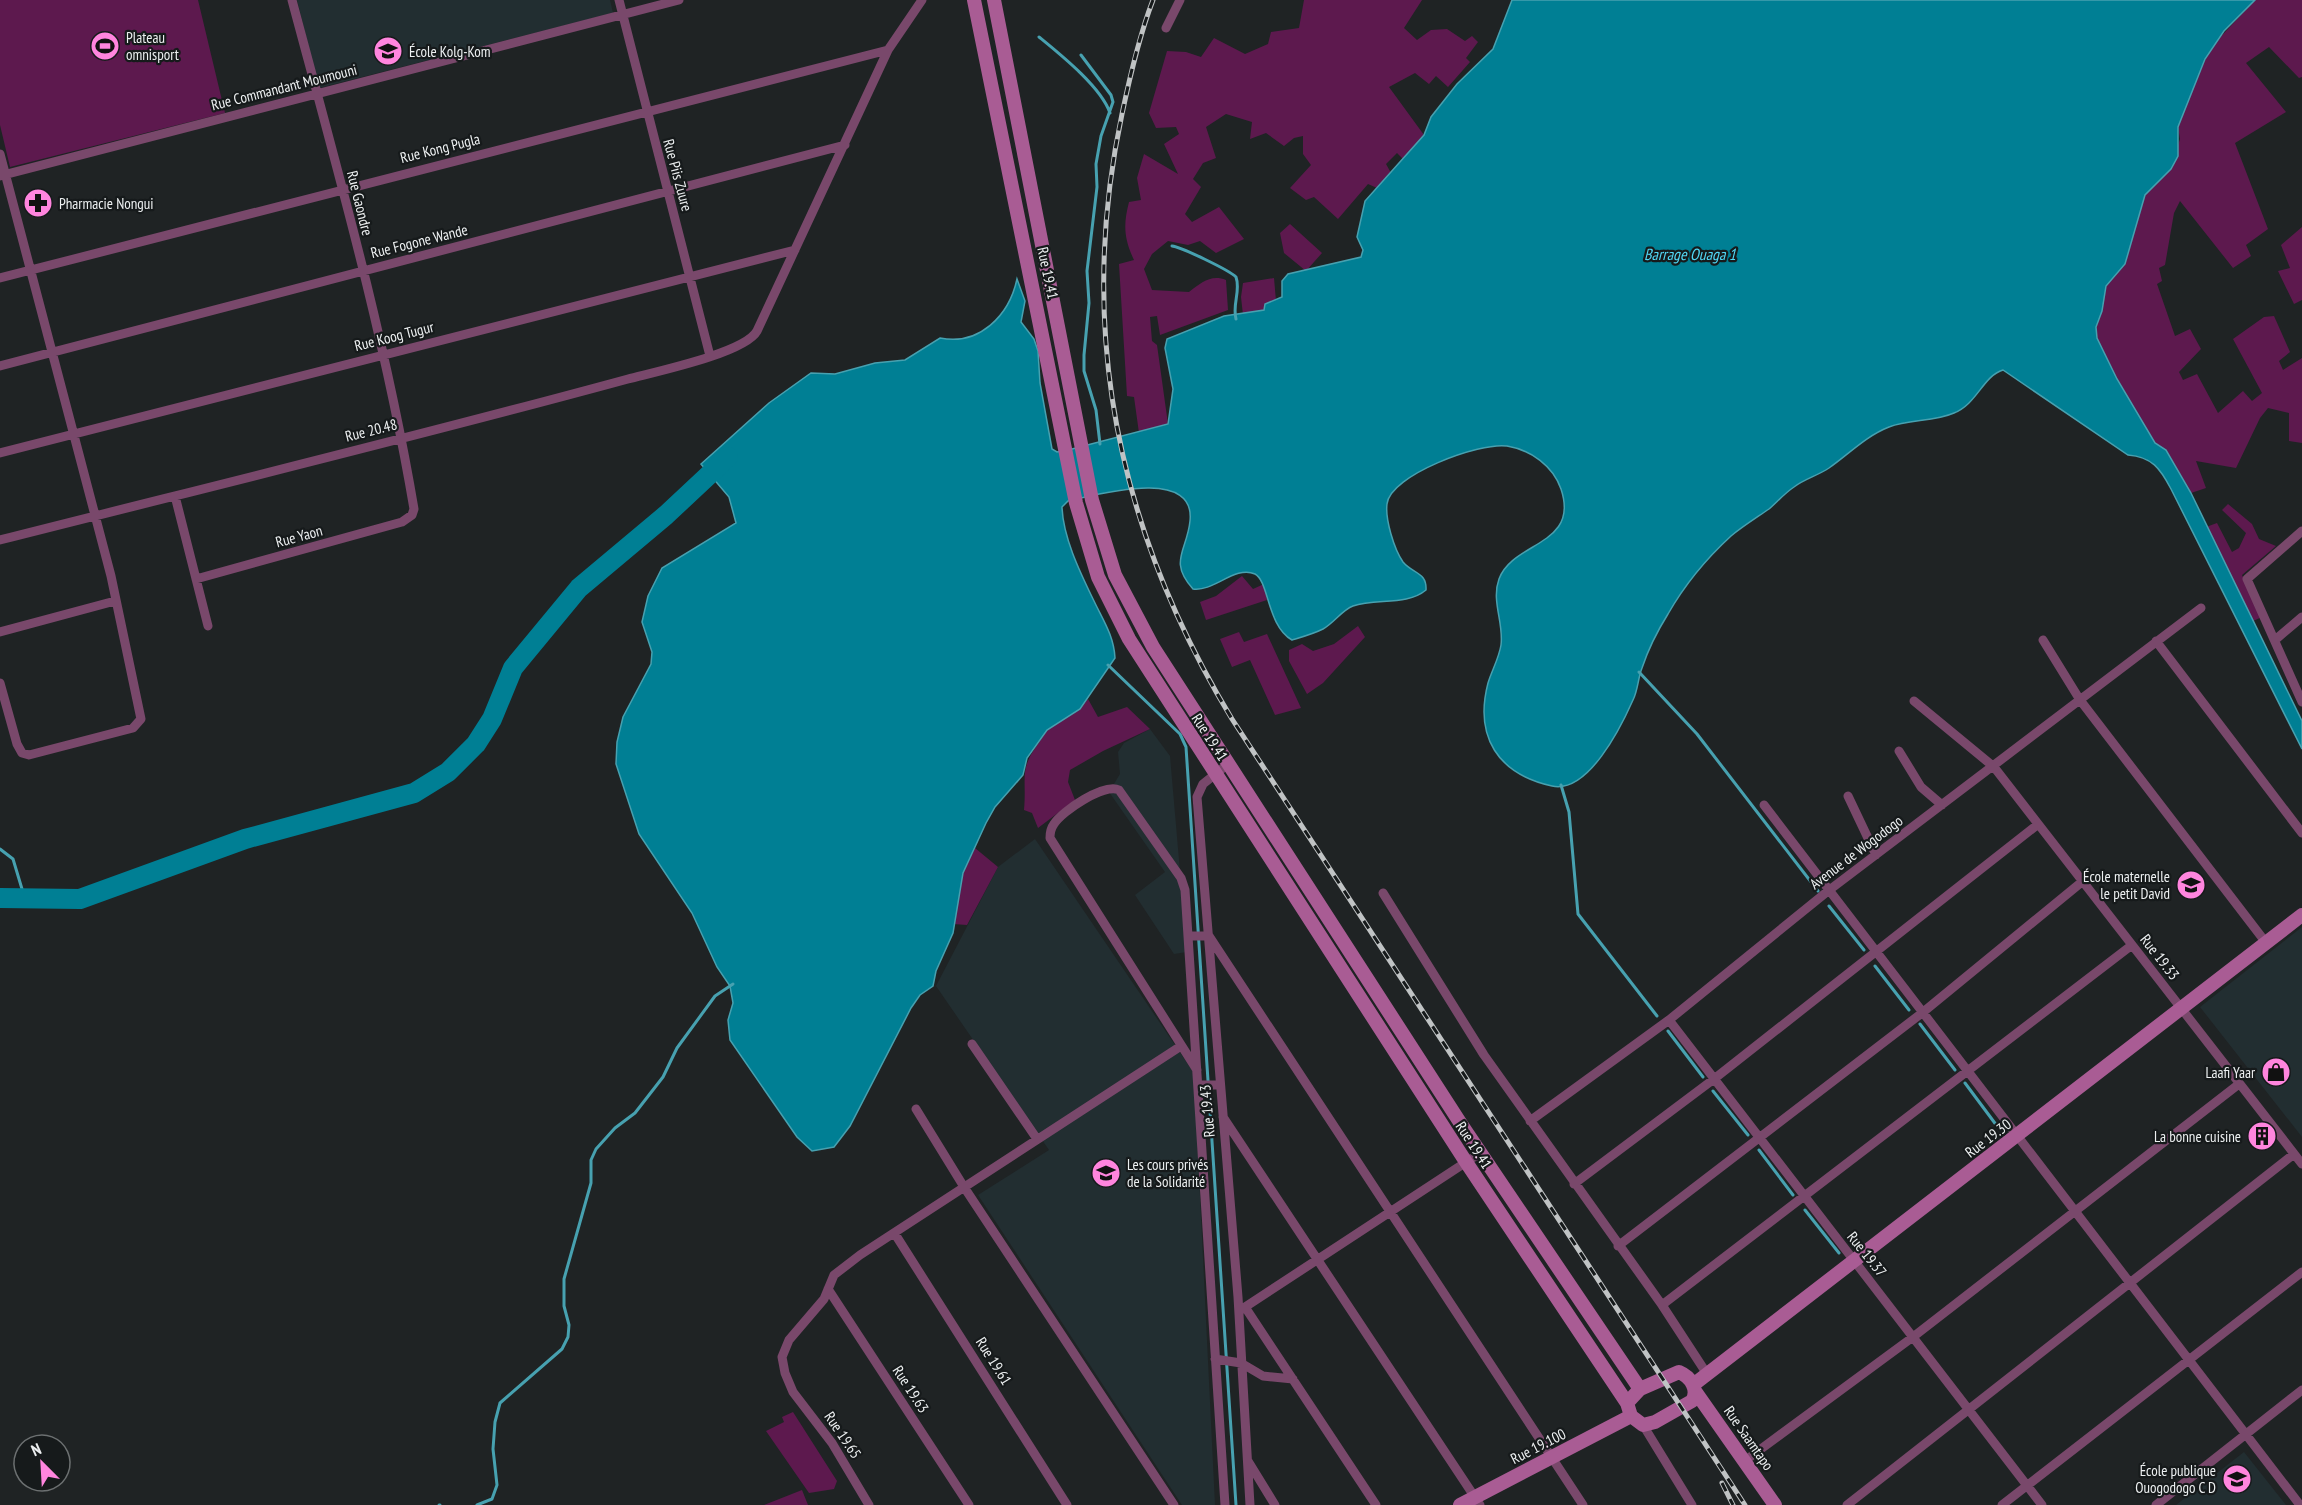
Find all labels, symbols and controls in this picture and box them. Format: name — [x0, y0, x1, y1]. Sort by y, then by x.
place label: Plateau omnisport — [126, 28, 179, 64]
sports icon: Plateau omnisport — [89, 30, 121, 62]
school or university icon: École Kolg-Kom — [372, 35, 404, 67]
place label: École Kolg-Kom — [409, 42, 491, 61]
street label: Rue Commandant Moumouni — [209, 60, 359, 114]
street label: Rue Kong Pugla — [398, 129, 482, 167]
street label: Rue Piis Zuure — [659, 137, 697, 213]
street label: Rue Gaondre — [343, 169, 377, 237]
pharmacy icon: Pharmacie Nongui — [22, 187, 54, 219]
place label: Pharmacie Nongui — [59, 194, 154, 213]
street label: Rue Fogone Wande — [369, 220, 469, 262]
water label: Barrage Ouaga 1 — [1644, 244, 1737, 264]
street label: Rue 19.41 — [1033, 245, 1063, 301]
street label: Rue Koog Tugur — [352, 317, 437, 355]
street label: Rue 20.48 — [343, 414, 399, 446]
street label: Rue Yaon — [273, 521, 325, 551]
street label: Rue 19.41 — [1188, 710, 1232, 764]
street label: Avenue de Wogodogo — [1806, 811, 1906, 893]
place label: École maternelle le petit David — [2083, 867, 2170, 903]
school or university icon: École maternelle le petit David — [2175, 869, 2207, 901]
street label: Rue 19.33 — [2136, 930, 2184, 984]
shop icon: Laafi Yaar — [2260, 1056, 2292, 1088]
place label: Laafi Yaar — [2206, 1063, 2256, 1082]
street label: Rue 19.43 — [1195, 1084, 1219, 1138]
street label: Rue 19.30 — [1961, 1114, 2015, 1161]
street label: Rue 19.41 — [1452, 1118, 1496, 1172]
building icon: La bonne cuisine — [2246, 1120, 2278, 1152]
place label: La bonne cuisine — [2154, 1127, 2241, 1146]
place label: Les cours privés de la Solidarité — [1127, 1155, 1208, 1191]
school or university icon: Les cours privés de la Solidarité — [1090, 1157, 1122, 1189]
street label: Rue 19.37 — [1843, 1228, 1891, 1280]
street label: Rue 19.61 — [972, 1334, 1016, 1388]
street label: Rue 19.63 — [889, 1362, 933, 1416]
street label: Rue Saamtapo — [1720, 1402, 1778, 1474]
street label: Rue 19.65 — [820, 1408, 866, 1462]
street label: Rue 19.100 — [1507, 1424, 1569, 1468]
north arrow — [12, 1433, 72, 1493]
text: N — [28, 1438, 44, 1460]
place label: École publique Ouogodogo C D — [2135, 1461, 2216, 1497]
school or university icon: École publique Ouogodogo C D — [2221, 1463, 2253, 1495]

